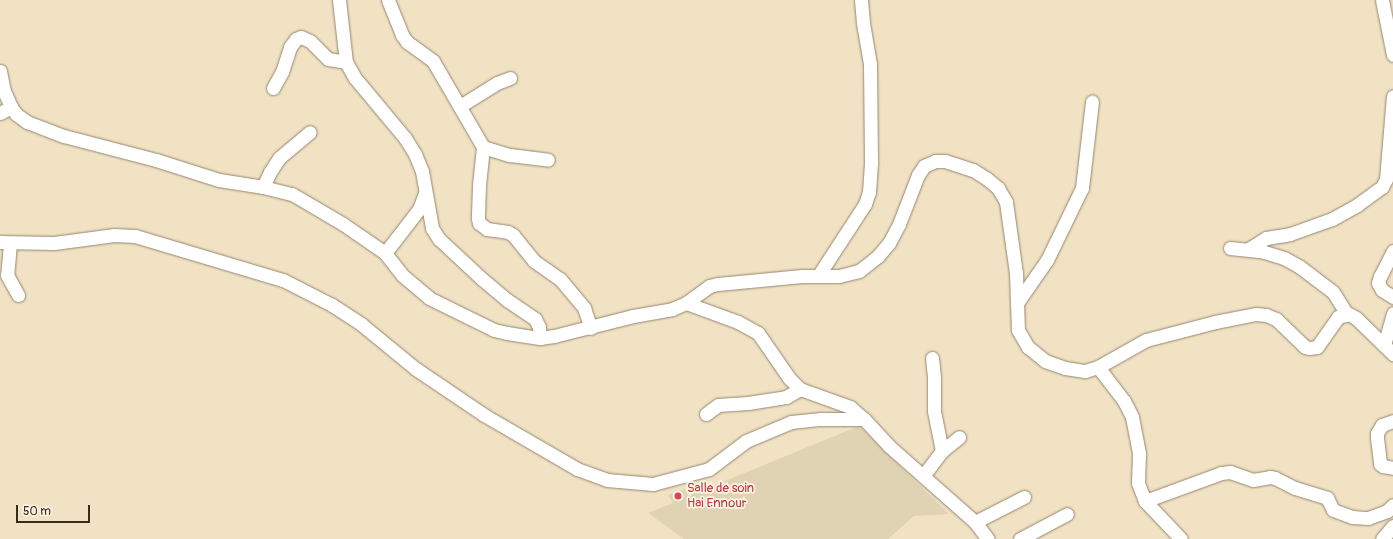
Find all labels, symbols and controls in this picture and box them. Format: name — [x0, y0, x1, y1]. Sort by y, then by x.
place label: Salle de soin Hai Ennour — [687, 481, 754, 512]
marker: Salle de soin Hai Ennour — [672, 490, 684, 502]
scale bar — [18, 497, 92, 523]
text: 50 m — [23, 504, 51, 519]

